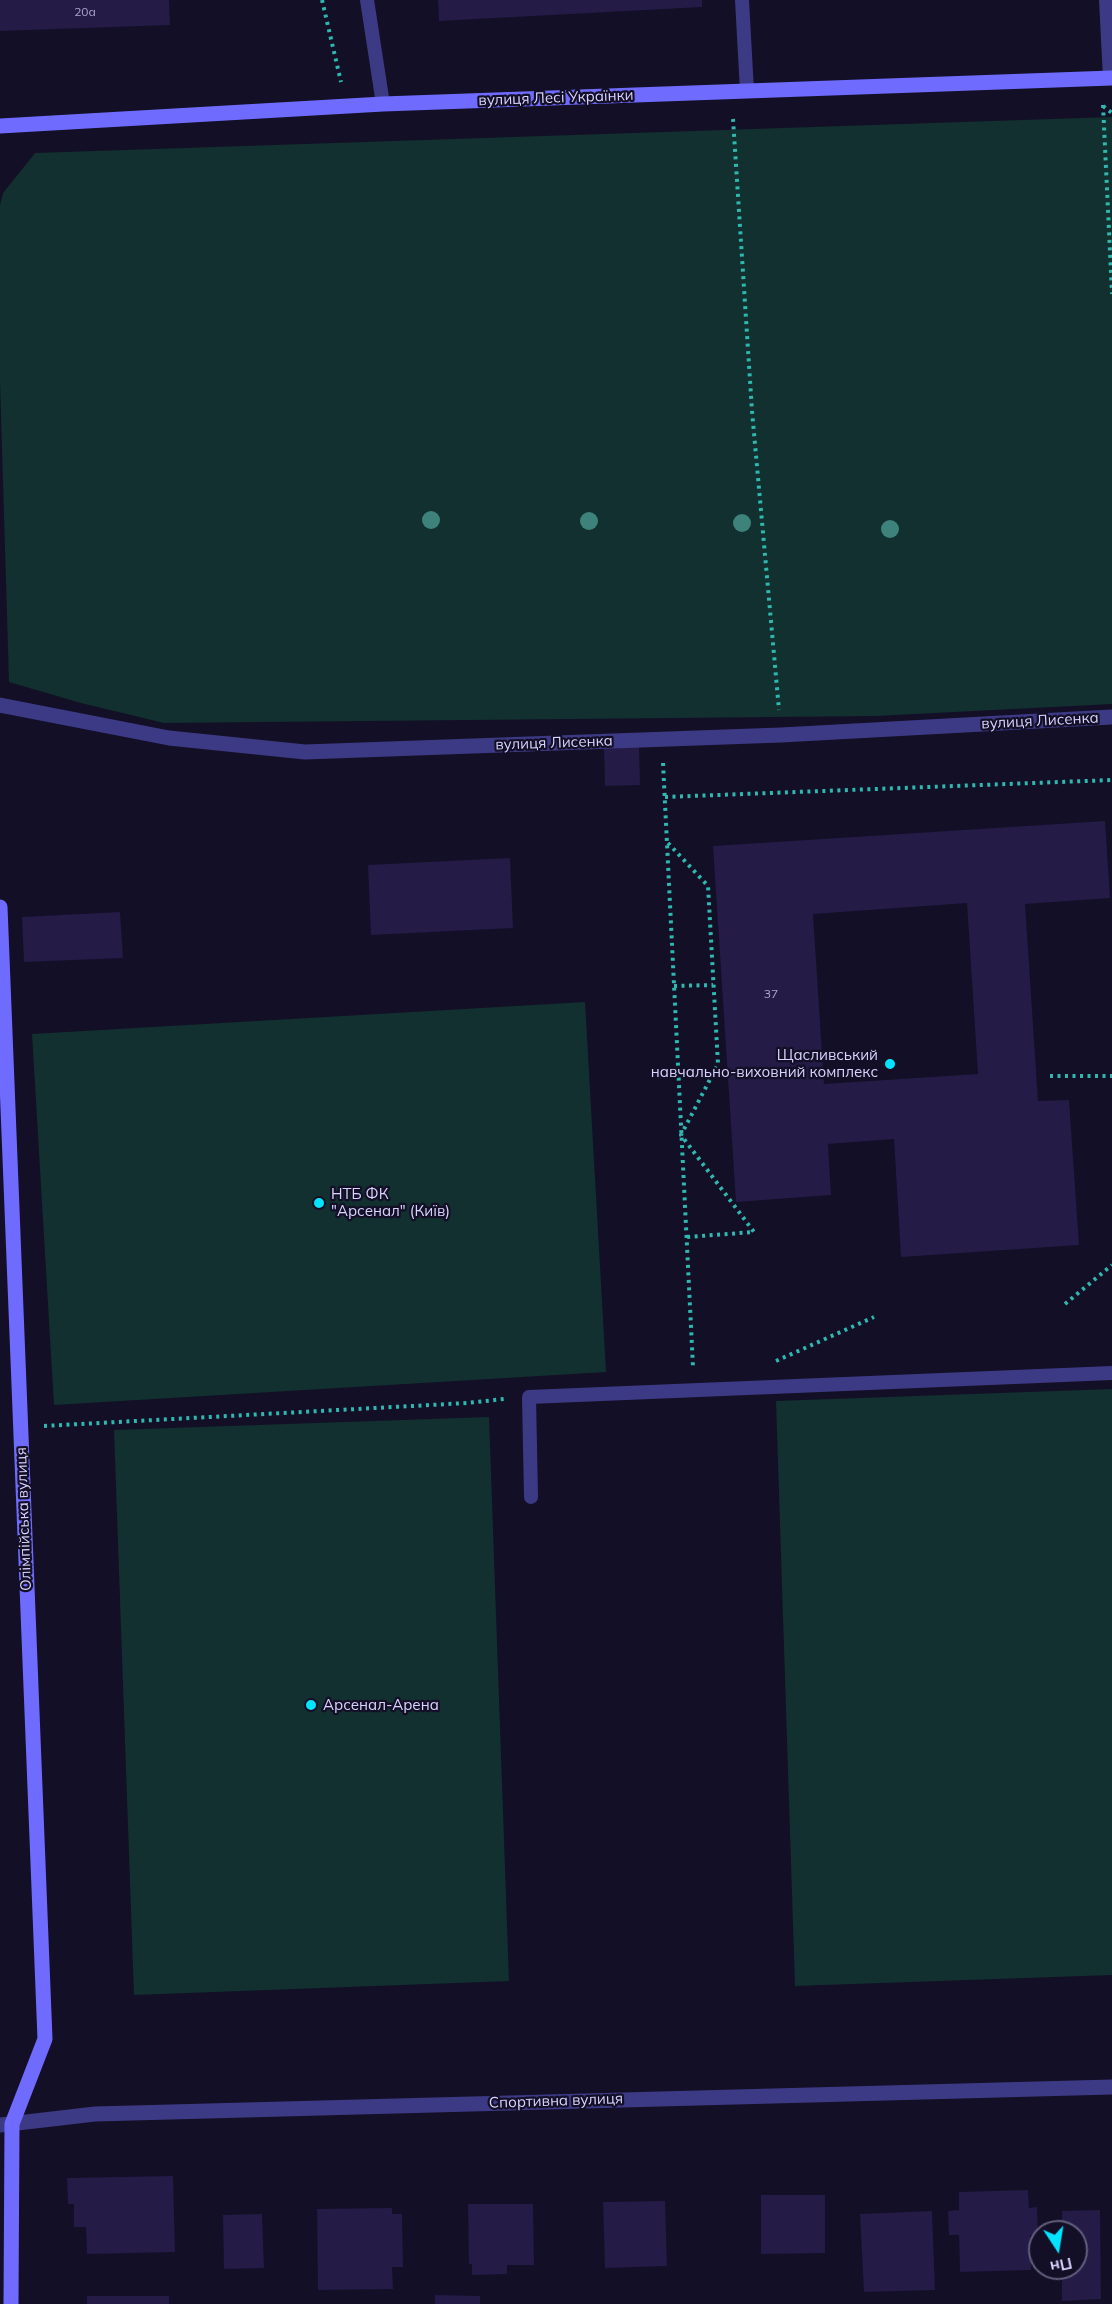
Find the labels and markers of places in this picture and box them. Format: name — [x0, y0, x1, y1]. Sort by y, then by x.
place label: Щасливський навчально-виховний комплекс — [651, 1046, 878, 1081]
marker: Щасливський навчально-виховний комплекс — [883, 1057, 897, 1071]
place label: НТБ ФК "Арсенал" (Київ) — [331, 1185, 450, 1220]
marker: НТБ ФК "Арсенал" (Київ) — [312, 1196, 326, 1210]
place label: Арсенал-Арена — [323, 1696, 439, 1714]
marker: Арсенал-Арена — [304, 1698, 318, 1712]

